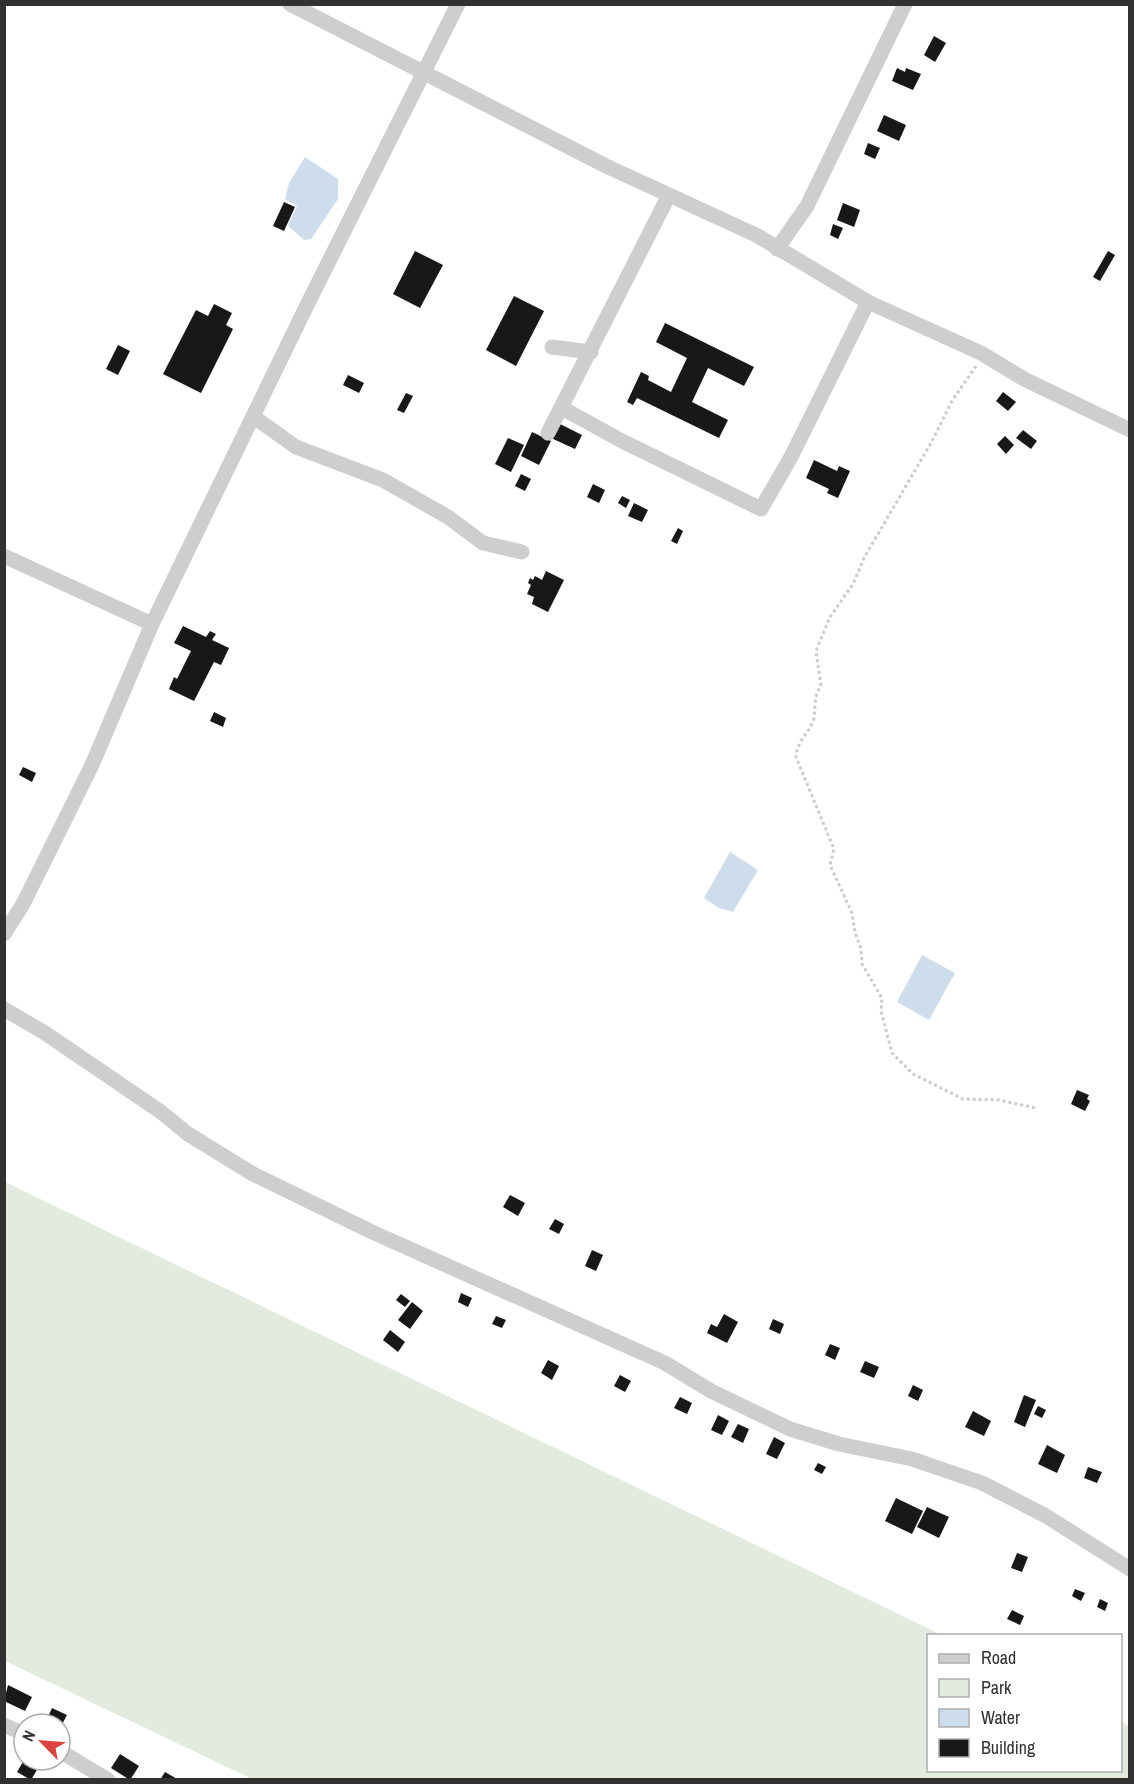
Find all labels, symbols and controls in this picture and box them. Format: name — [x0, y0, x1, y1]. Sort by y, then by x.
legend — [927, 1634, 1122, 1772]
text: Road — [981, 1645, 1016, 1670]
text: Park — [981, 1675, 1012, 1700]
text: Water — [981, 1705, 1020, 1730]
north arrow — [12, 1712, 72, 1772]
text: N — [16, 1727, 40, 1745]
text: Building — [981, 1735, 1036, 1760]

